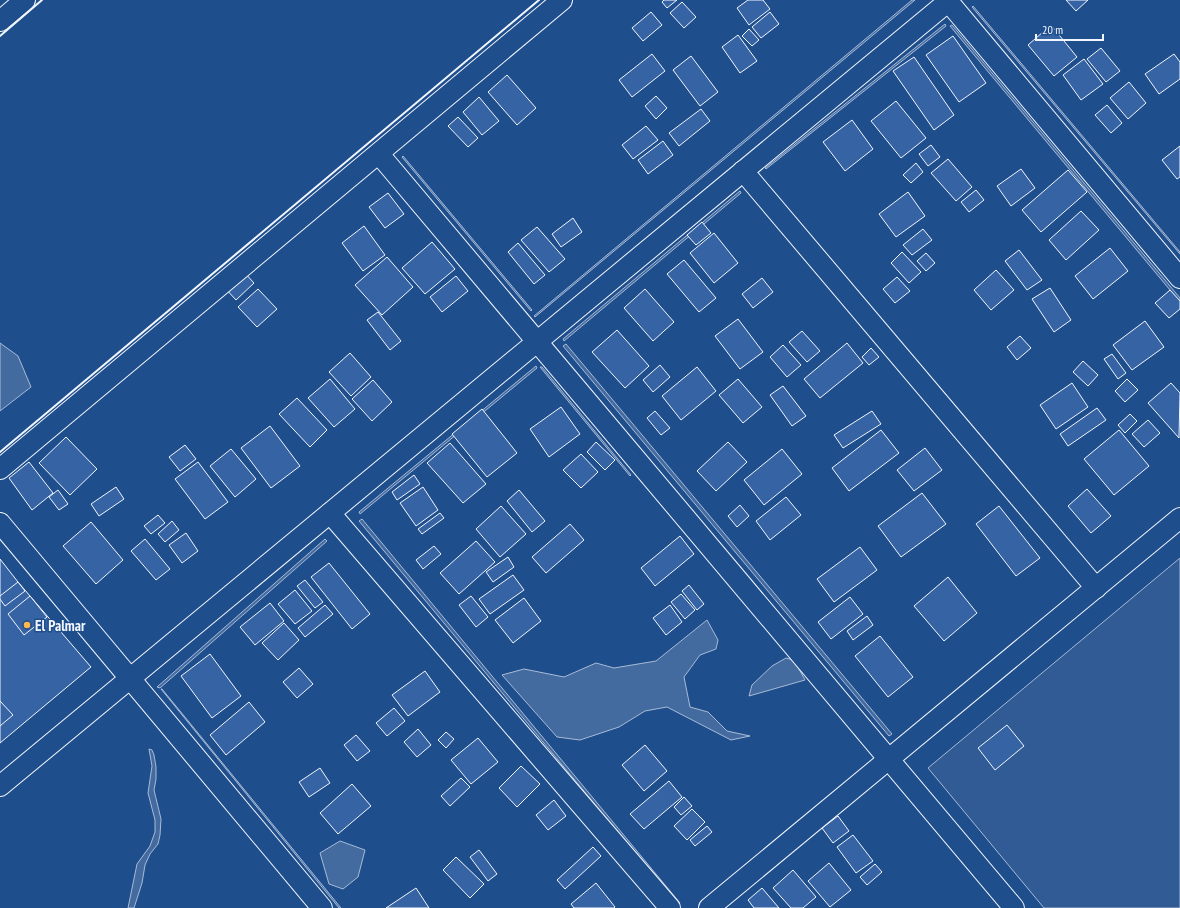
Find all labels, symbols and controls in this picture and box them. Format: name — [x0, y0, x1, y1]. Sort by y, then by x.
scale bar — [1036, 16, 1103, 42]
text: 20 m — [1042, 22, 1063, 37]
place label: El Palmar — [35, 616, 86, 635]
marker: El Palmar — [22, 620, 32, 630]

